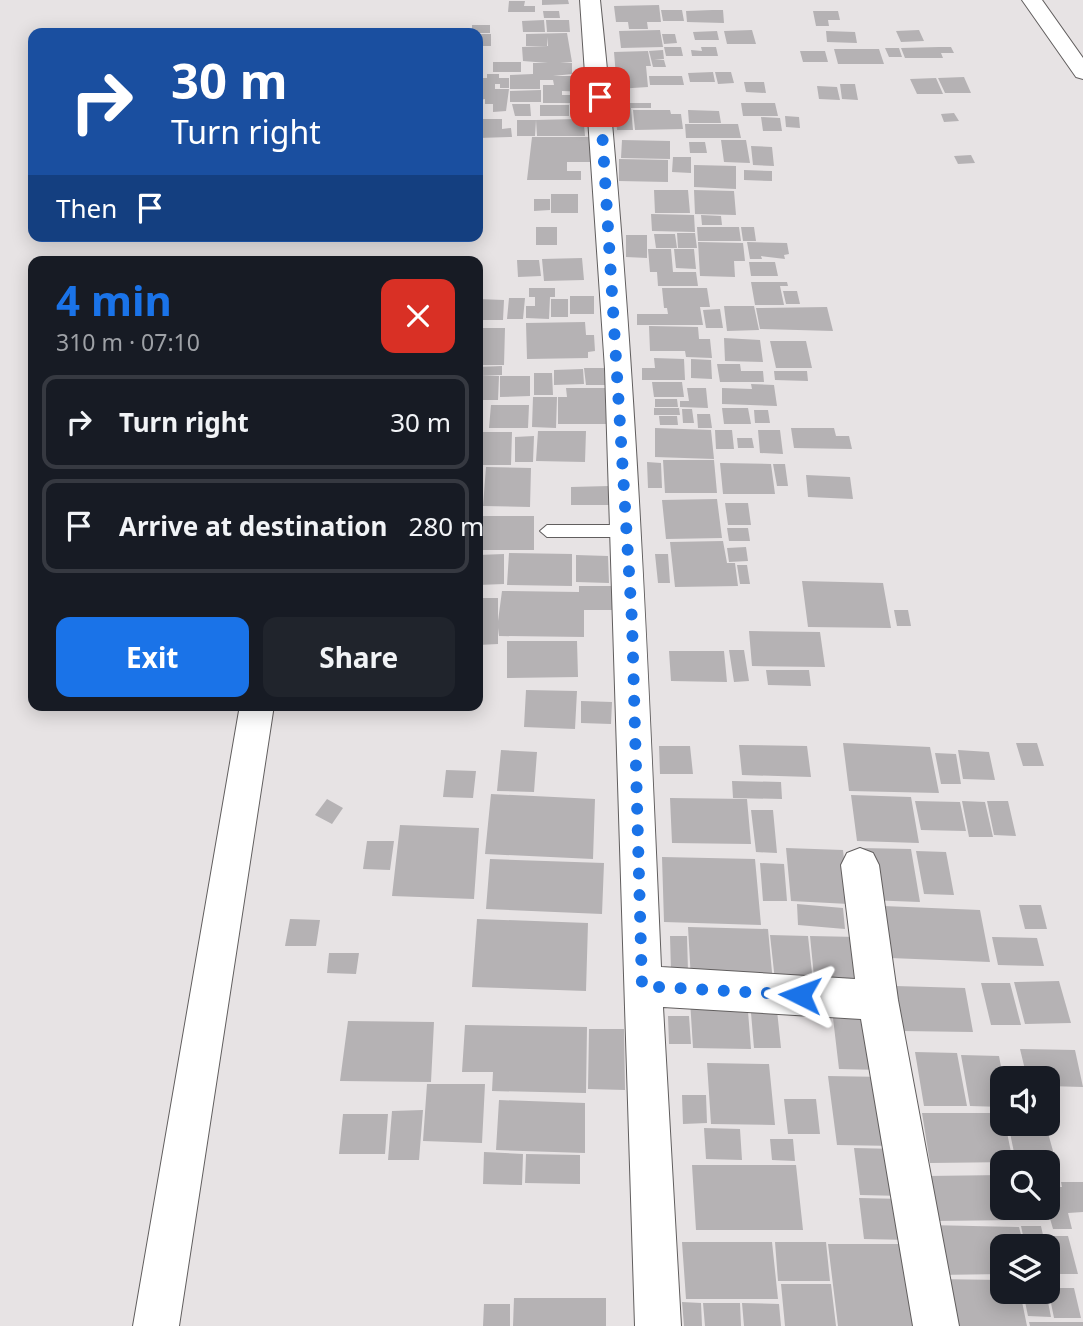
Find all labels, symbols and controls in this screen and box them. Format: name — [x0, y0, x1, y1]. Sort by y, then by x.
text: 30 m — [171, 47, 288, 113]
icon: right — [56, 56, 147, 147]
pin — [570, 67, 630, 127]
icon: arrive — [581, 78, 619, 116]
text: Turn right — [171, 110, 321, 153]
icon: arrive — [131, 189, 169, 227]
text: Then — [56, 190, 117, 226]
text: 4 min — [56, 271, 172, 328]
button: close — [381, 279, 455, 353]
text: 310 m · 07:10 — [56, 326, 200, 358]
icon: right — [60, 403, 98, 441]
text: Turn right — [119, 404, 249, 440]
text: 30 m — [390, 404, 451, 440]
icon: arrive — [60, 507, 98, 545]
text: Arrive at destination — [119, 508, 388, 544]
text: 280 m — [409, 508, 484, 544]
button: Exit — [56, 617, 249, 697]
button: Share — [263, 617, 455, 697]
position arrow — [763, 958, 837, 1032]
map controls — [990, 1066, 1060, 1304]
button: sound — [990, 1066, 1060, 1136]
button: search — [990, 1150, 1060, 1220]
button: layers — [990, 1234, 1060, 1304]

